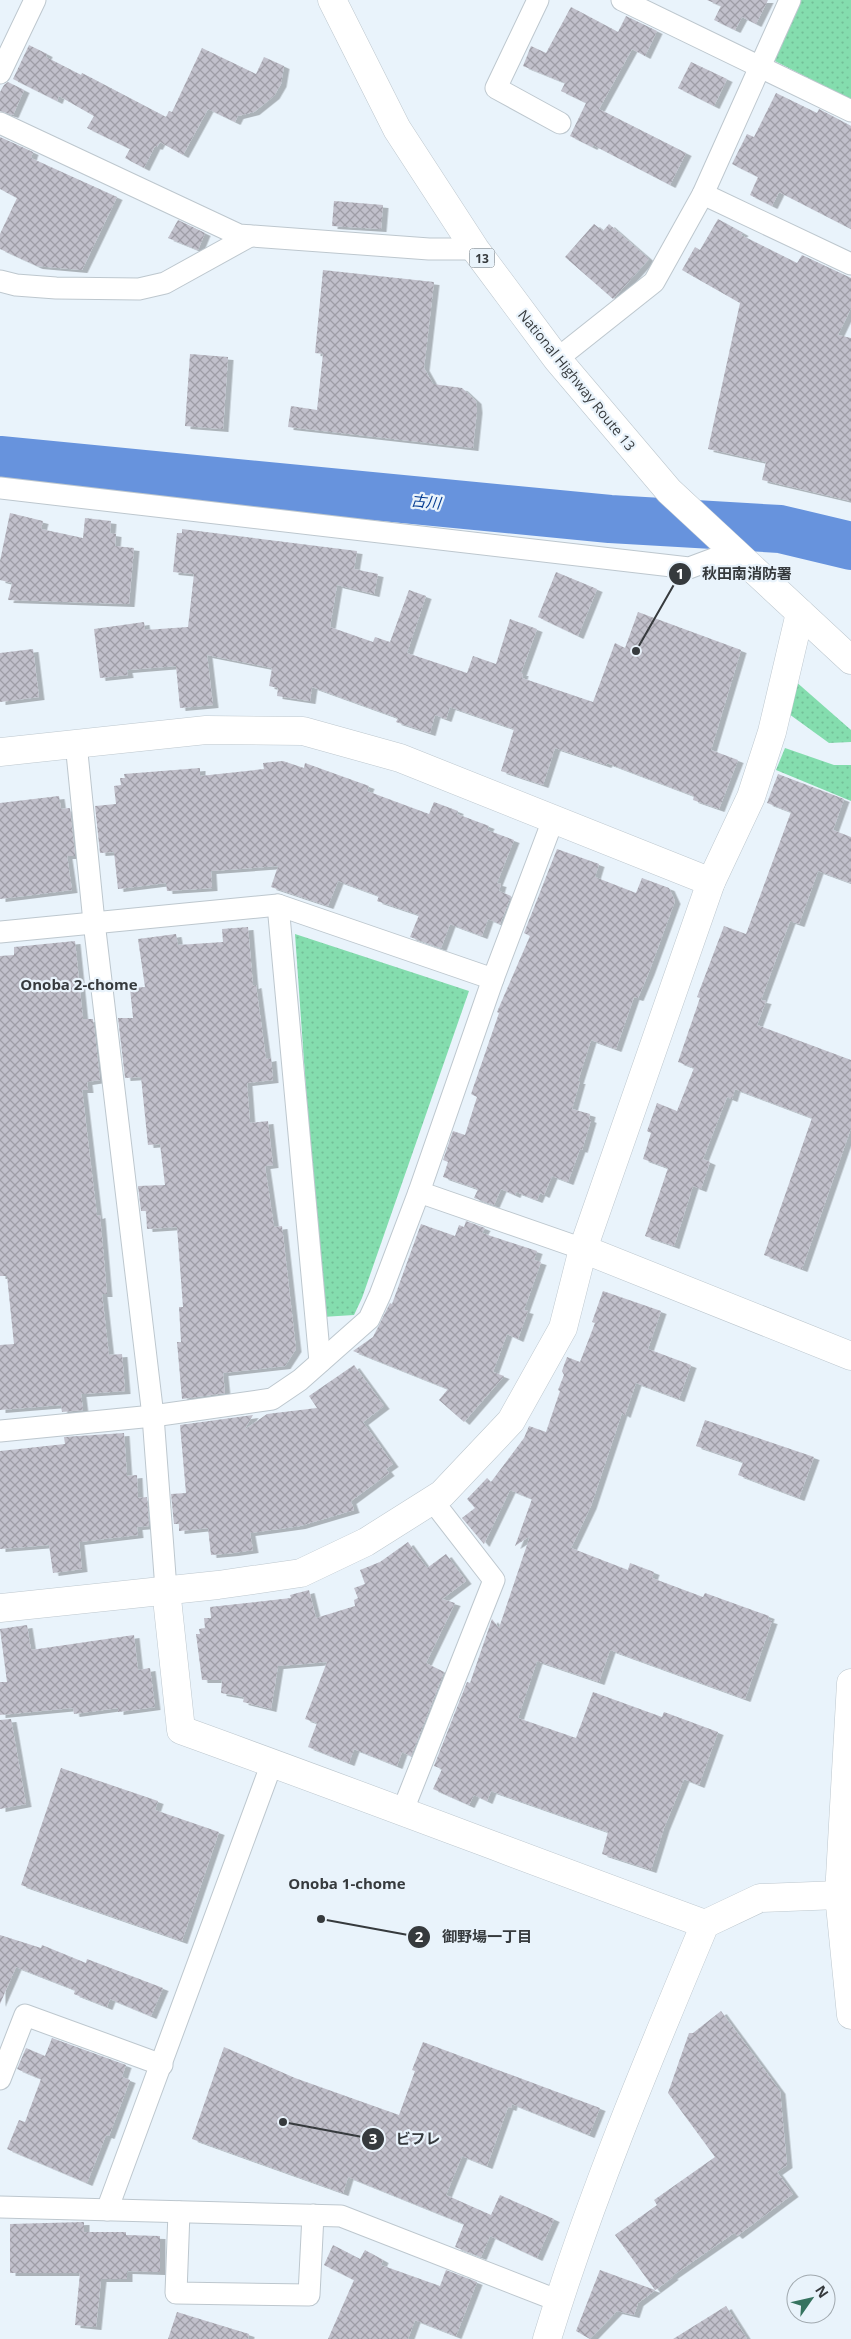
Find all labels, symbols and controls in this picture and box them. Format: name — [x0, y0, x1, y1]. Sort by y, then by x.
road number: 13 — [470, 248, 494, 268]
street label: National Highway Route 13 — [514, 306, 640, 454]
water label: 古川 — [410, 489, 444, 513]
callout: 秋田南消防署 — [667, 559, 802, 589]
text: 1 — [676, 563, 684, 583]
text: 秋田南消防署 — [702, 563, 792, 583]
district label: Onoba 2-chome — [20, 974, 138, 994]
district label: Onoba 1-chome — [288, 1873, 406, 1893]
callout: 御野場一丁目 — [407, 1922, 542, 1952]
text: 2 — [415, 1926, 424, 1946]
text: 御野場一丁目 — [442, 1926, 532, 1946]
callout: ビフレ — [360, 2124, 450, 2154]
text: 3 — [369, 2128, 377, 2148]
text: ビフレ — [395, 2128, 441, 2148]
north arrow — [786, 2274, 836, 2324]
text: N — [811, 2281, 833, 2301]

